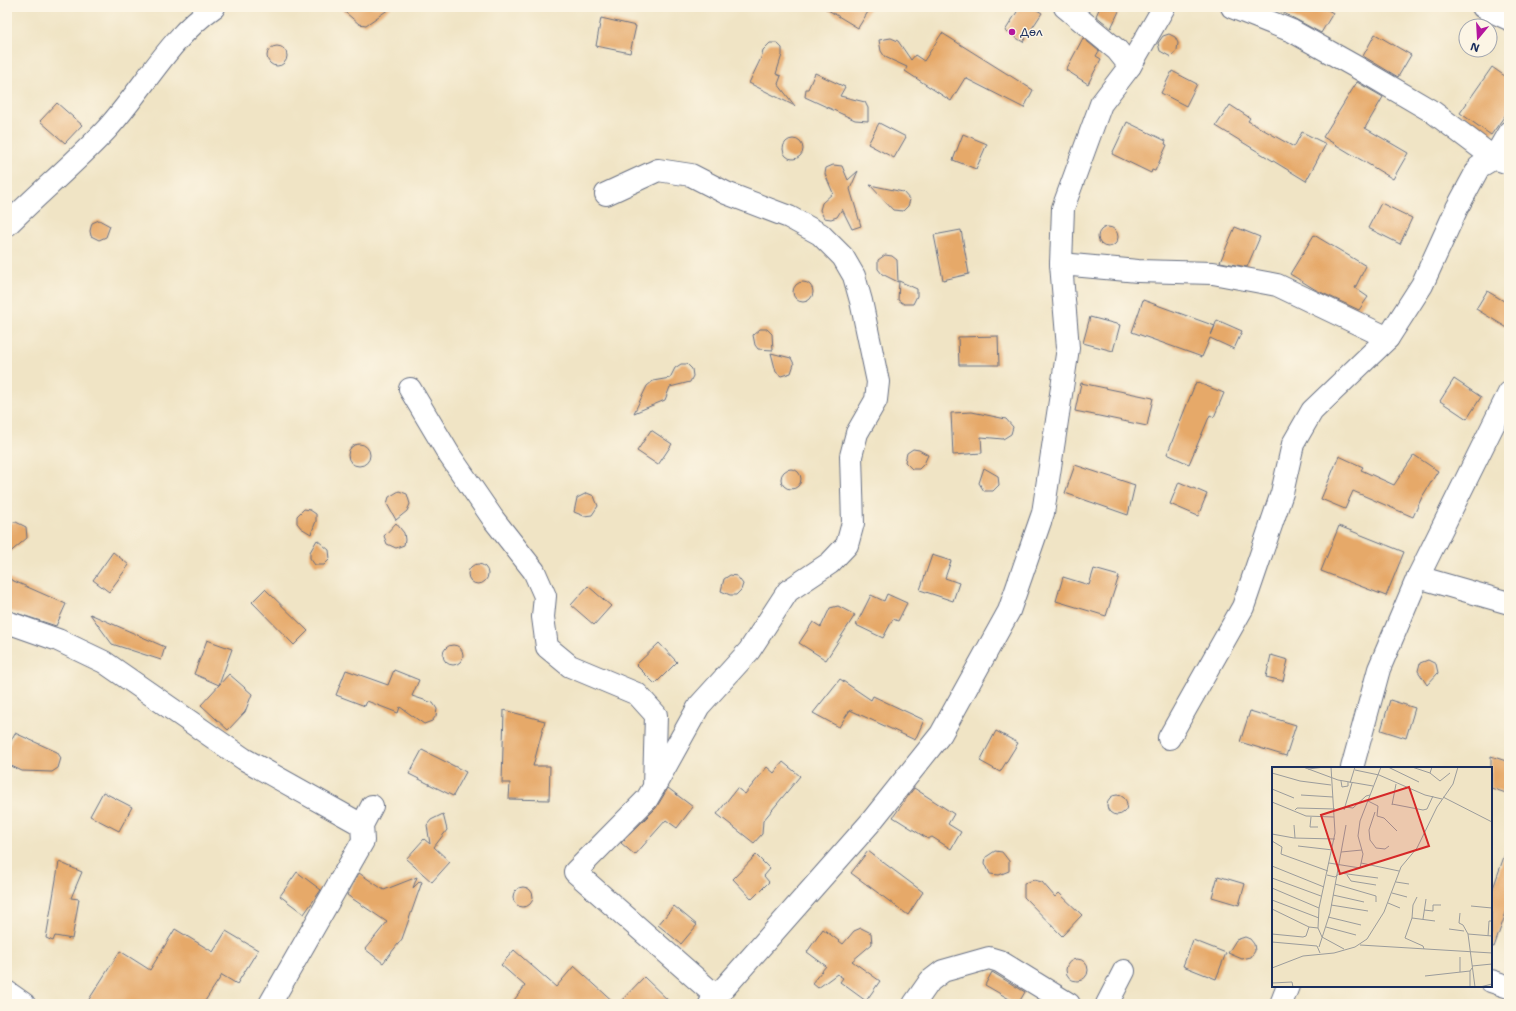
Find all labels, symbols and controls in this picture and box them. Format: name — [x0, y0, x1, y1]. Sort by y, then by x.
north arrow — [1458, 18, 1498, 58]
place label: Дөл — [1020, 24, 1043, 40]
marker: Дөл — [1007, 27, 1017, 37]
text: N — [1468, 38, 1482, 56]
inset map — [1272, 767, 1492, 987]

